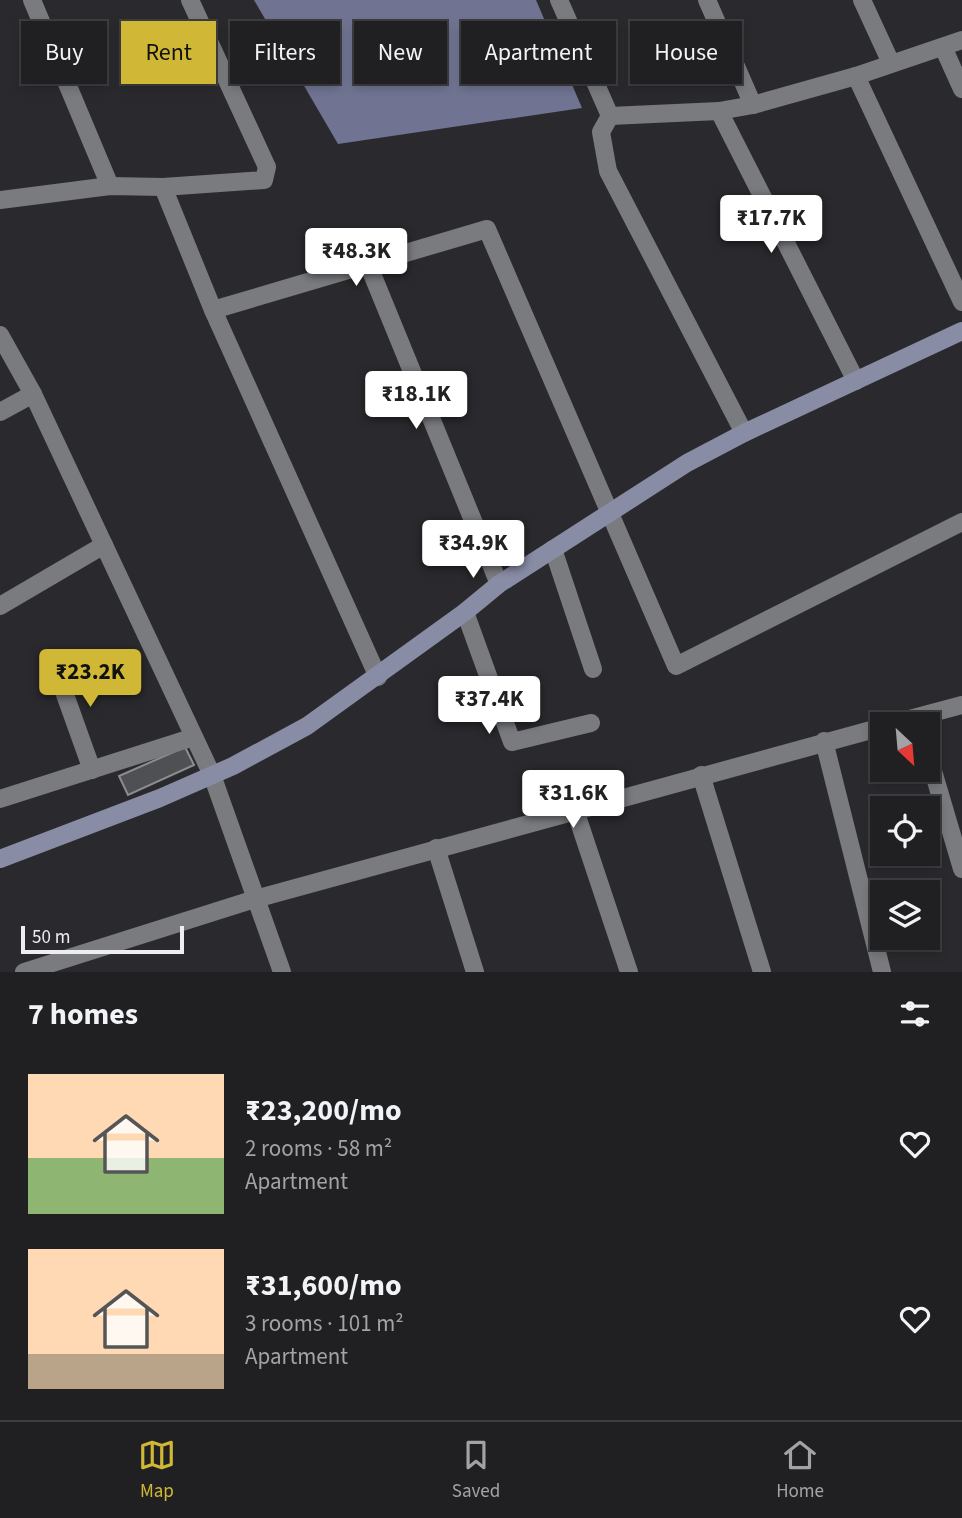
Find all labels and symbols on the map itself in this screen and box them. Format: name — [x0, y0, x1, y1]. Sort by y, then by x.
pin: ₹17.7K — [714, 196, 828, 255]
pin: ₹48.3K — [299, 229, 413, 288]
pin: ₹18.1K — [359, 372, 473, 431]
pin: ₹34.9K — [416, 520, 530, 580]
pin: ₹23.2K — [33, 650, 147, 709]
pin: ₹37.4K — [432, 676, 546, 736]
north arrow — [870, 712, 940, 782]
pin: ₹31.6K — [516, 770, 630, 830]
scale bar — [21, 923, 184, 955]

